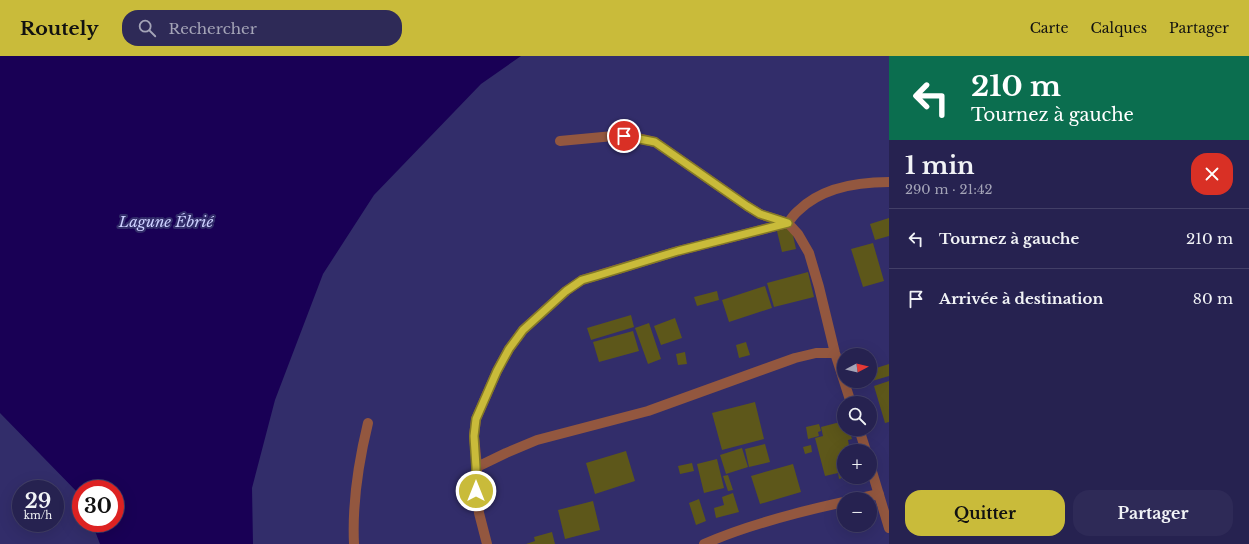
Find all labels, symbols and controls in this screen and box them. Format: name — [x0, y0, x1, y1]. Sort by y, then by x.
search box — [122, 10, 402, 46]
text: Routely — [20, 17, 98, 40]
icon: search — [136, 17, 158, 39]
text: Rechercher — [168, 19, 257, 38]
text: Carte — [1030, 19, 1069, 37]
text: Calques — [1091, 19, 1147, 37]
text: Partager — [1169, 19, 1229, 37]
text: 210 m — [971, 69, 1061, 104]
icon: left — [905, 72, 957, 124]
text: Tournez à gauche — [971, 104, 1134, 126]
pin — [607, 119, 641, 153]
icon: arrive — [613, 125, 635, 147]
text: 1 min — [905, 151, 975, 180]
button: close — [1191, 153, 1233, 195]
text: 290 m · 21:42 — [905, 181, 993, 198]
water label: Lagune Ébrié — [118, 212, 214, 231]
icon: left — [905, 228, 927, 250]
text: Tournez à gauche — [939, 229, 1079, 248]
text: 210 m — [1186, 229, 1233, 248]
icon: arrive — [905, 288, 927, 310]
text: Arrivée à destination — [939, 289, 1103, 308]
text: 80 m — [1193, 289, 1233, 308]
north arrow — [837, 348, 877, 388]
map controls — [837, 348, 877, 532]
button: search — [837, 396, 877, 436]
button: + — [837, 444, 877, 484]
position arrow — [455, 470, 497, 512]
speed limit sign: 30 — [72, 480, 124, 532]
text: 29 — [25, 489, 51, 513]
button: Quitter — [905, 490, 1065, 536]
button: Partager — [1073, 490, 1233, 536]
button: − — [837, 492, 877, 532]
text: km/h — [24, 509, 52, 522]

